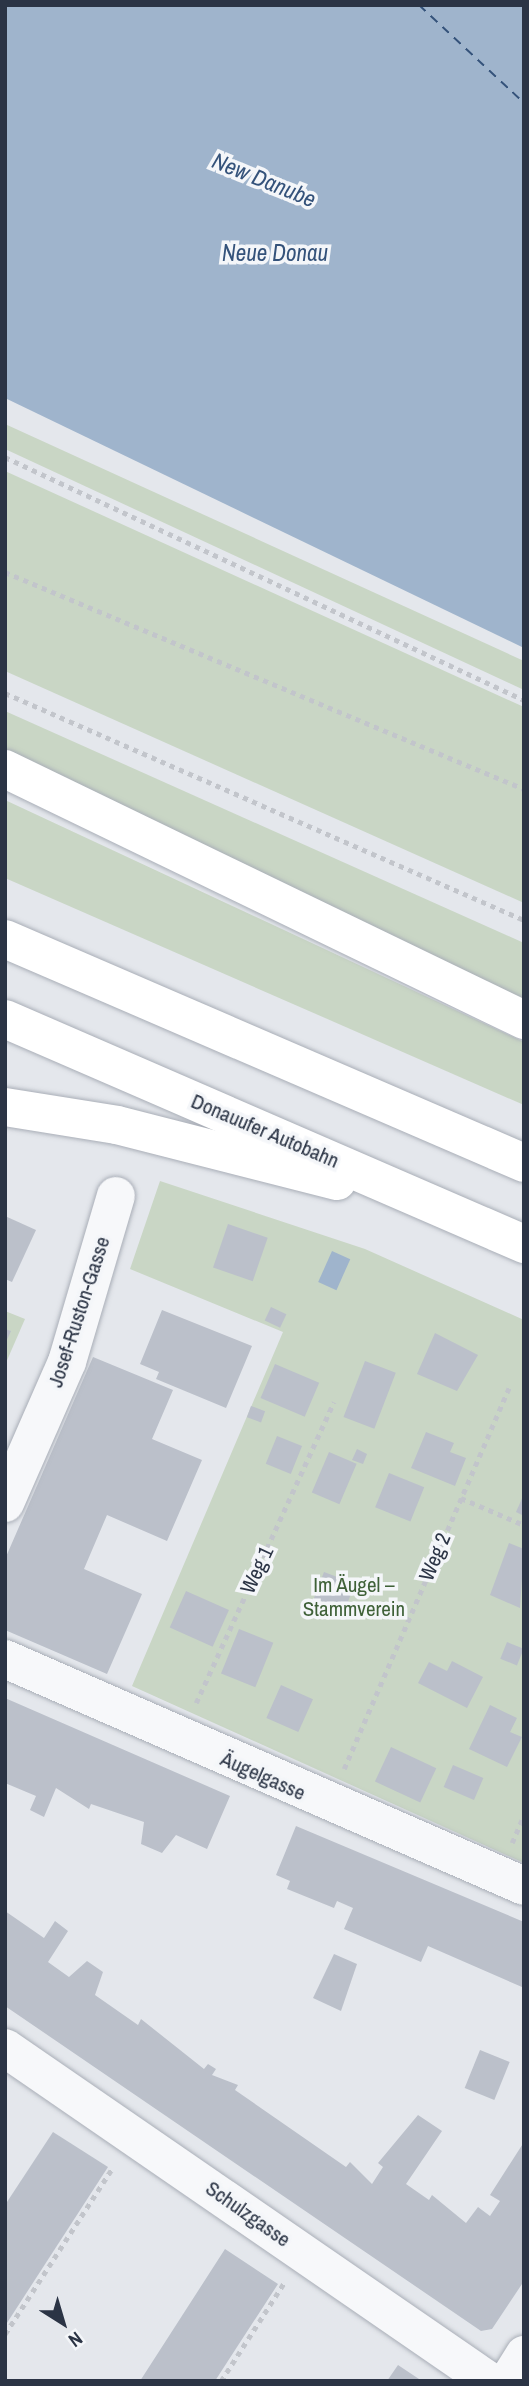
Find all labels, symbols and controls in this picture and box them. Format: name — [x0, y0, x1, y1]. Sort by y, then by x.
water label: New Danube — [208, 147, 320, 213]
water label: Neue Donau — [222, 239, 328, 267]
street label: Donauufer Autobahn — [187, 1088, 343, 1174]
street label: Josef-Ruston-Gasse — [43, 1233, 115, 1391]
street label: Weg 2 — [414, 1529, 456, 1585]
street label: Weg 1 — [235, 1542, 279, 1598]
park label: Im Äugel – Stammverein — [303, 1572, 405, 1622]
street label: Äugelgasse — [217, 1746, 309, 1806]
street label: Schulzgasse — [201, 2176, 295, 2252]
north arrow — [28, 2288, 98, 2358]
text: N — [63, 2326, 88, 2354]

